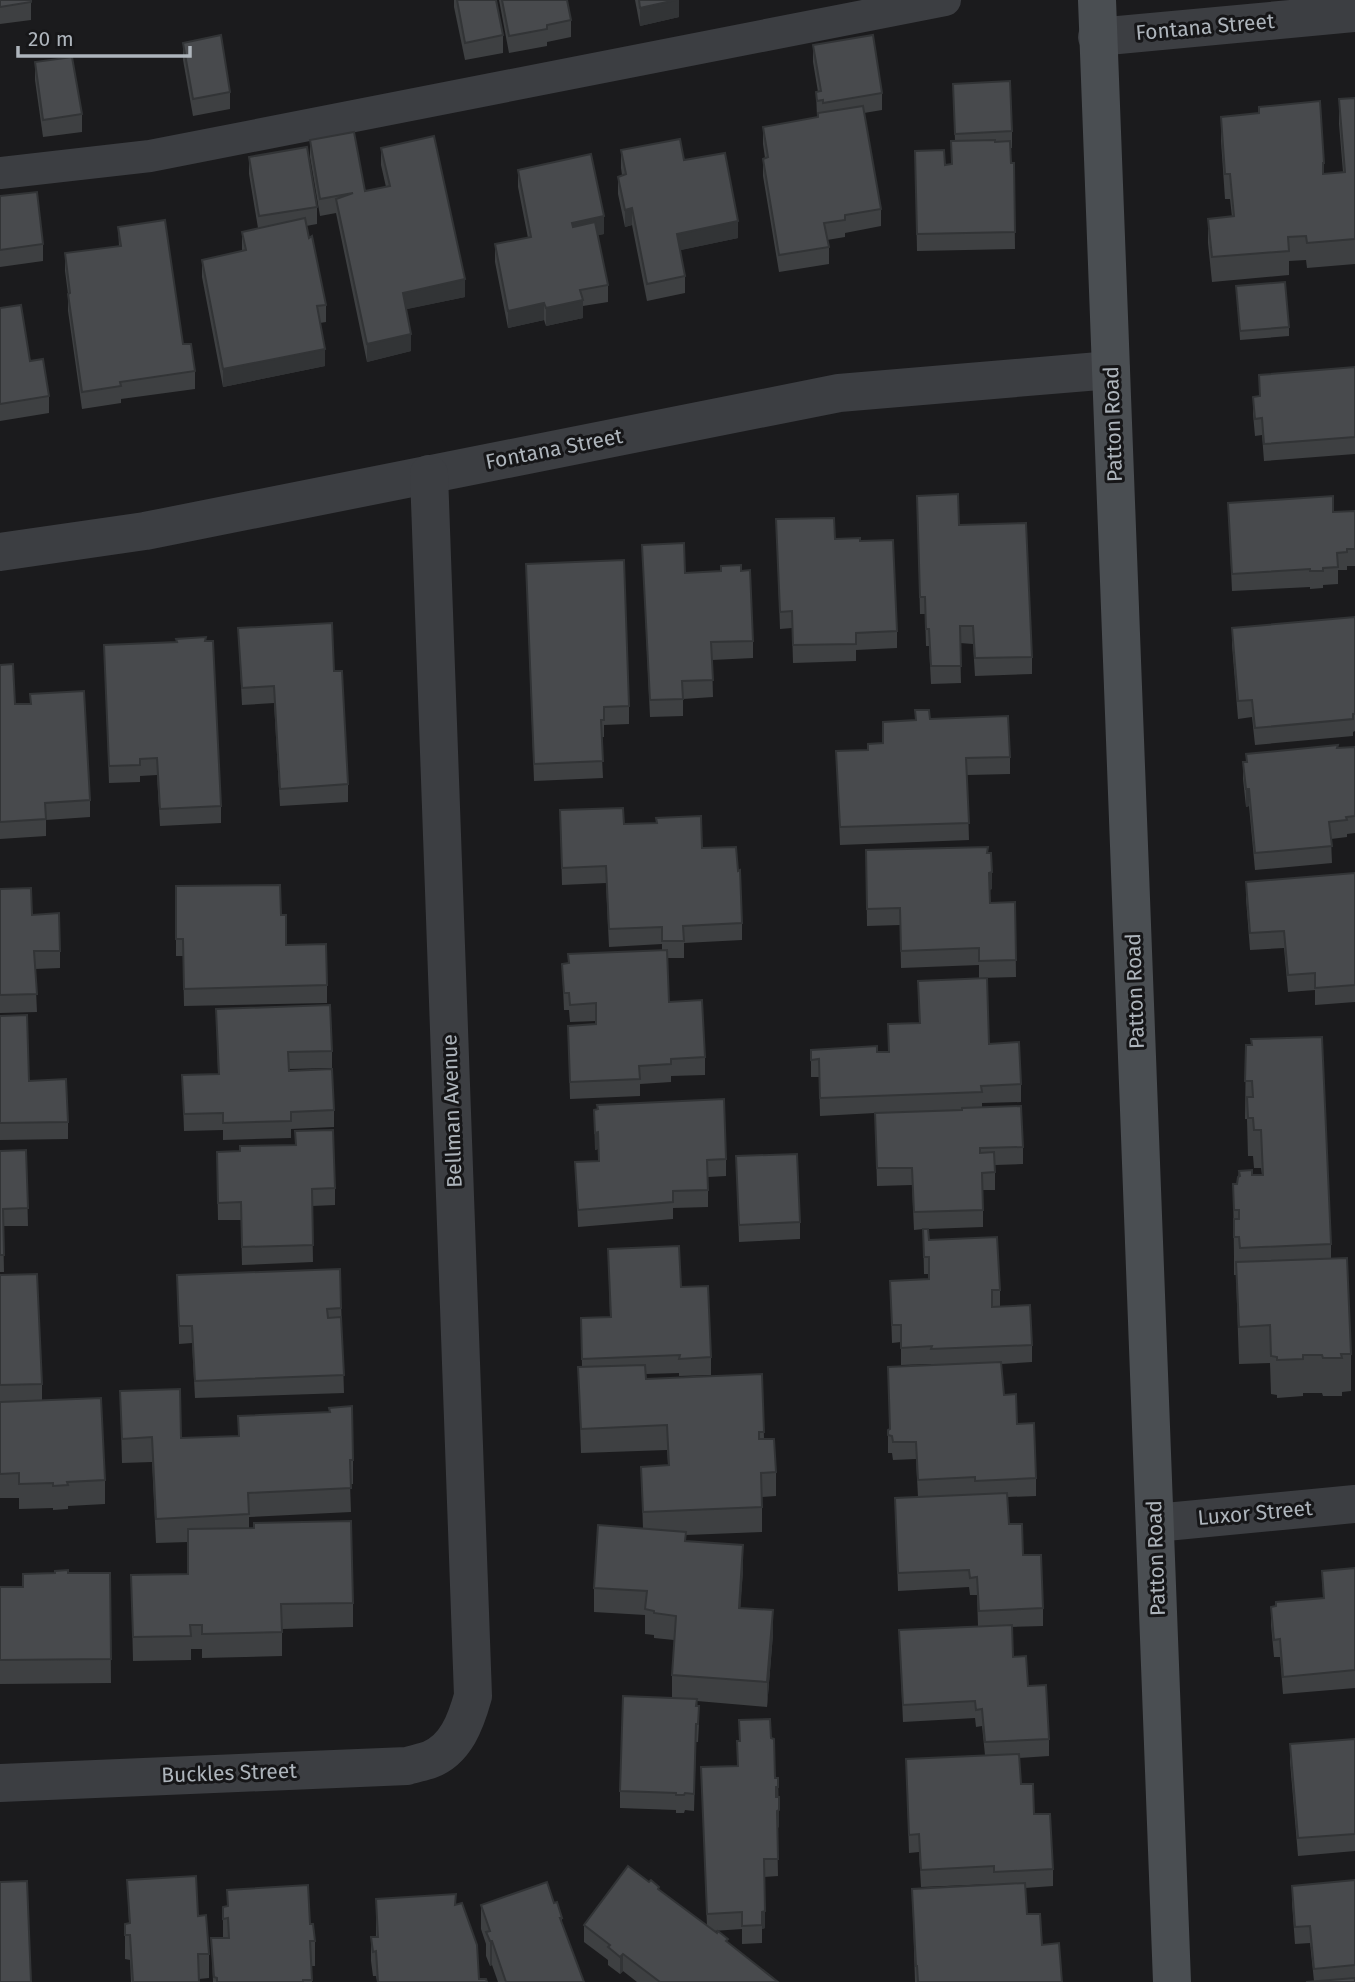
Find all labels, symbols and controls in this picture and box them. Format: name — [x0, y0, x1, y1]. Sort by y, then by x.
street label: Fontana Street — [1134, 8, 1276, 46]
scale bar — [18, 14, 189, 58]
text: 20 m — [28, 26, 74, 52]
street label: Patton Road — [1098, 366, 1128, 482]
street label: Fontana Street — [483, 423, 625, 475]
street label: Patton Road — [1120, 933, 1150, 1049]
street label: Bellman Avenue — [436, 1034, 468, 1188]
street label: Luxor Street — [1196, 1495, 1314, 1531]
street label: Patton Road — [1141, 1500, 1171, 1616]
street label: Buckles Street — [161, 1758, 298, 1788]

